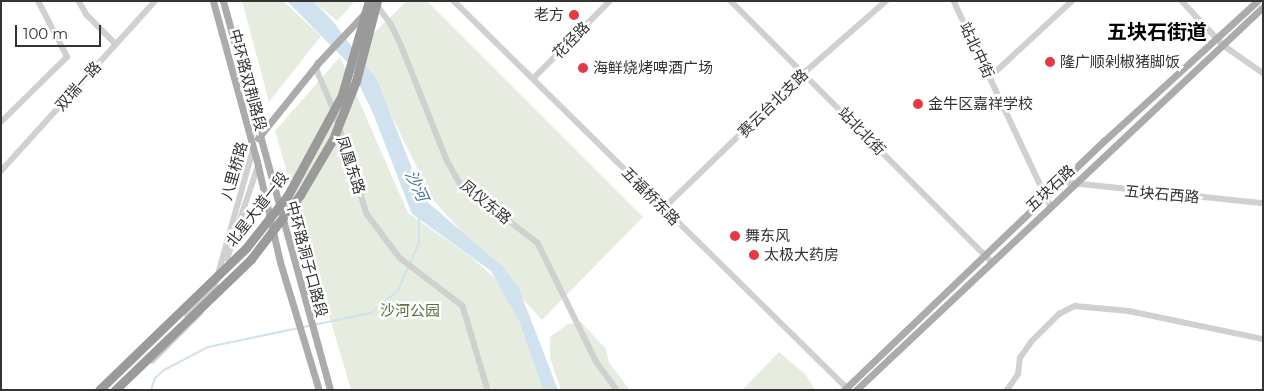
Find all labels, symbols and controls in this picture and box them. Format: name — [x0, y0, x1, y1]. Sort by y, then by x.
place label: 老方 — [534, 6, 564, 24]
marker: 老方 — [568, 9, 580, 21]
scale bar — [18, 15, 104, 47]
street label: 花径路 — [549, 18, 593, 62]
street label: 站北中街 — [956, 19, 998, 81]
district label: 五块石街道 — [1107, 20, 1207, 44]
text: 100 m — [23, 24, 68, 43]
street label: 中环路双荆路段 — [226, 27, 270, 133]
place label: 隆广顺剁椒猪脚饭 — [1060, 53, 1180, 71]
marker: 隆广顺剁椒猪脚饭 — [1044, 56, 1056, 68]
street label: 双瑞一路 — [51, 58, 105, 114]
place label: 海鲜烧烤啤酒广场 — [593, 59, 713, 77]
marker: 海鲜烧烤啤酒广场 — [577, 62, 589, 74]
street label: 赛云台北支路 — [734, 65, 812, 141]
place label: 金牛区嘉祥学校 — [928, 95, 1033, 113]
marker: 金牛区嘉祥学校 — [912, 98, 924, 110]
street label: 站北北街 — [835, 103, 889, 159]
street label: 凤凰东路 — [333, 134, 369, 196]
street label: 八里桥路 — [217, 140, 251, 202]
street label: 五块石路 — [1022, 161, 1078, 215]
street label: 五福桥东路 — [618, 163, 684, 229]
water label: 沙河 — [401, 167, 431, 205]
street label: 北星大道一段 — [222, 168, 292, 250]
street label: 凤仪东路 — [457, 176, 515, 228]
street label: 五块石西路 — [1124, 182, 1200, 206]
street label: 中环路洞子口路段 — [283, 199, 331, 319]
place label: 舞东风 — [745, 227, 790, 245]
marker: 舞东风 — [729, 230, 741, 242]
place label: 太极大药房 — [764, 246, 839, 264]
marker: 太极大药房 — [748, 249, 760, 261]
park label: 沙河公园 — [380, 302, 440, 320]

